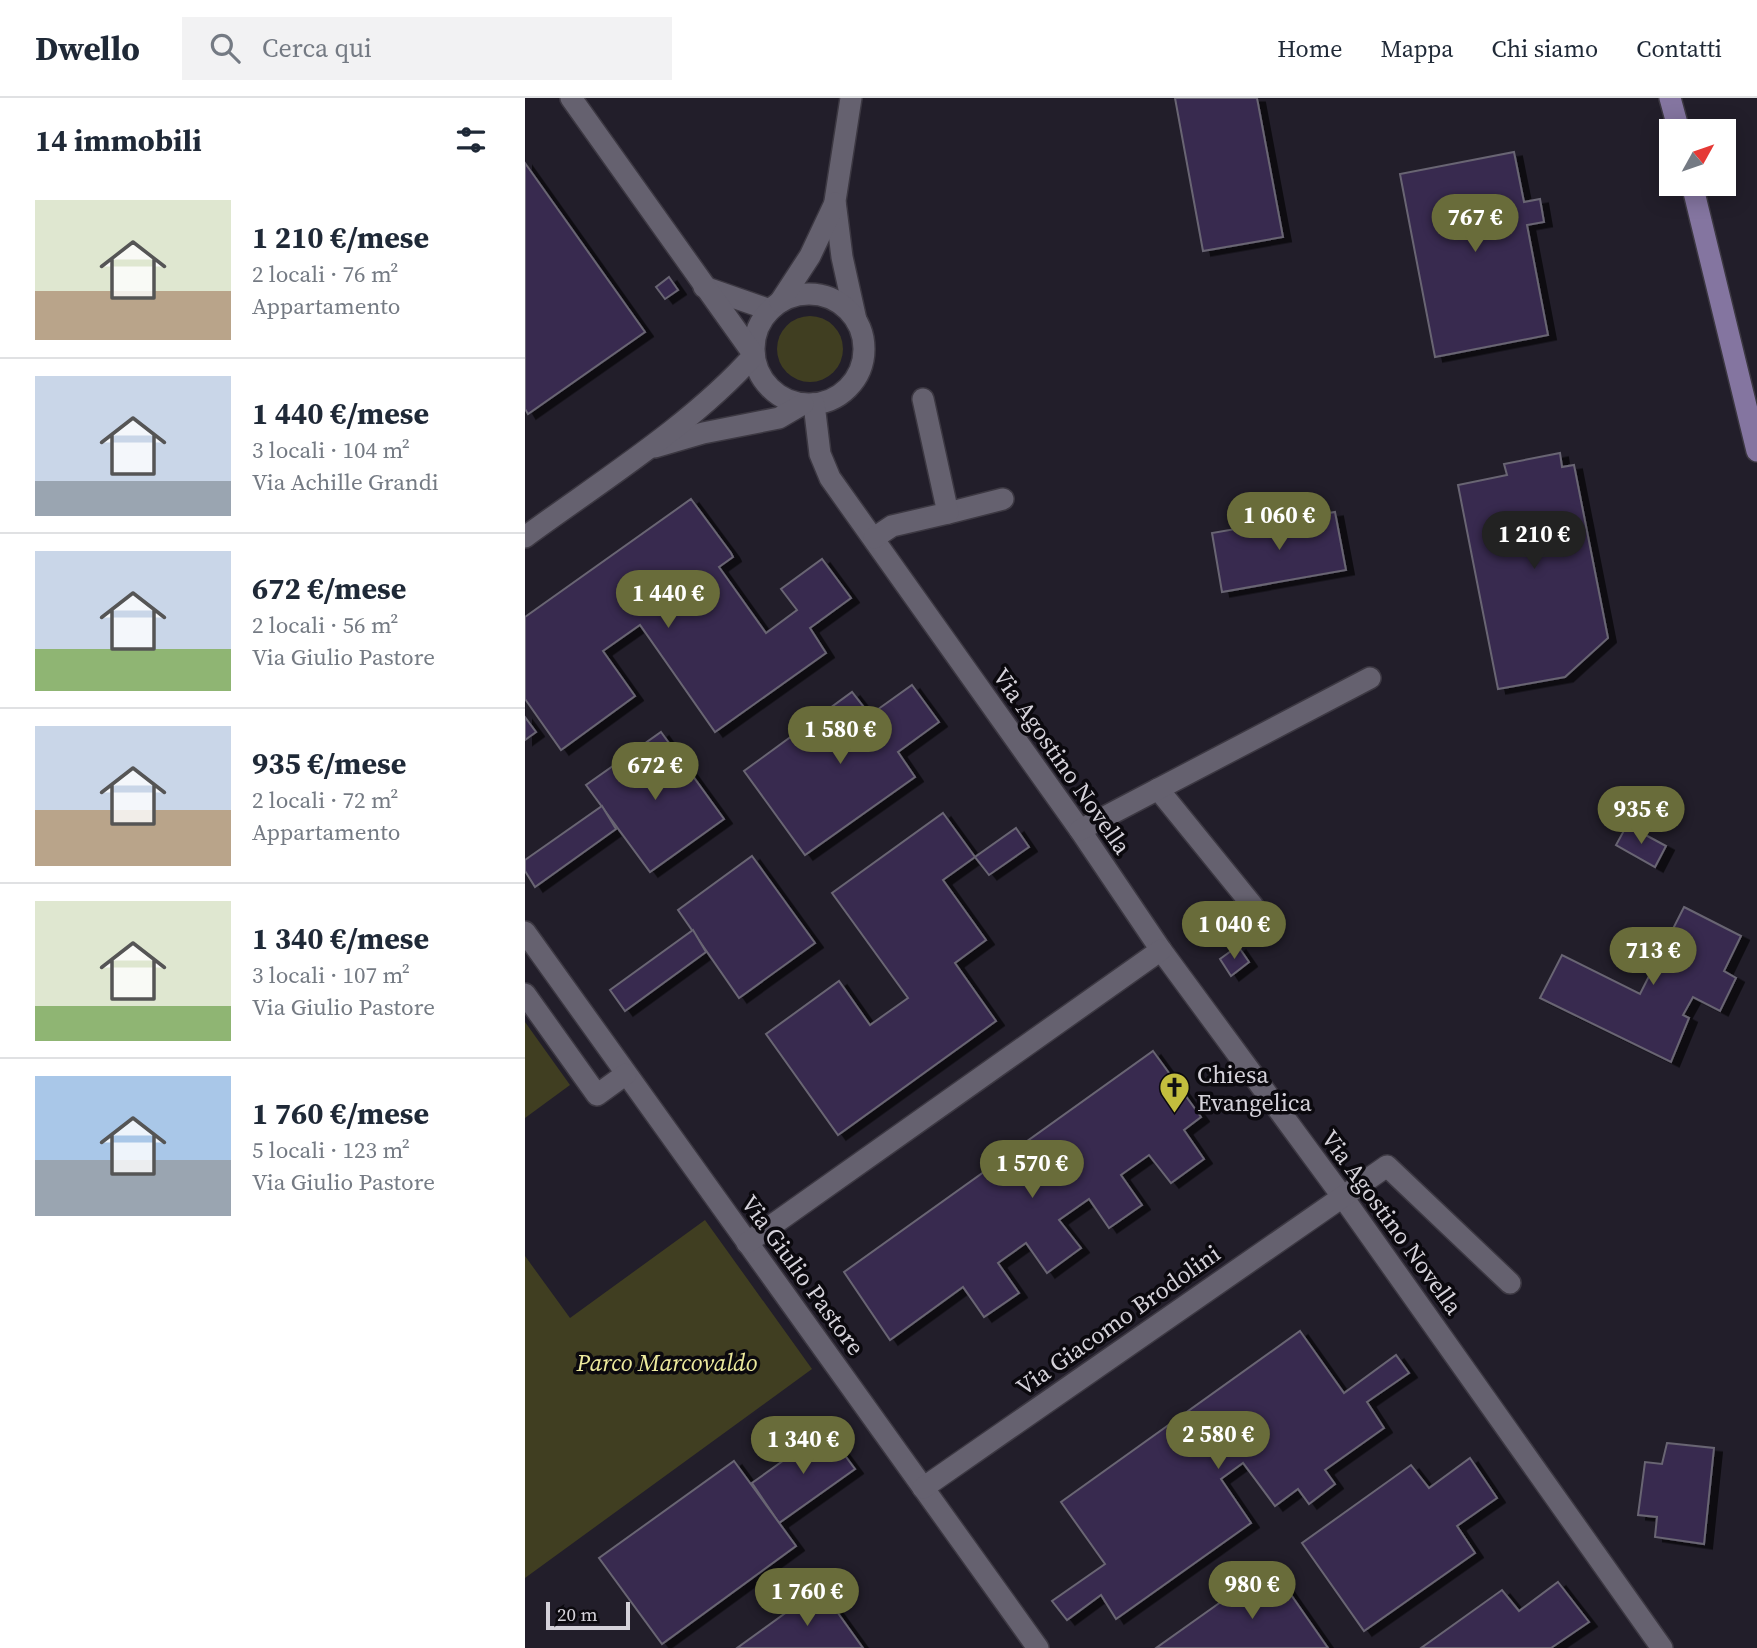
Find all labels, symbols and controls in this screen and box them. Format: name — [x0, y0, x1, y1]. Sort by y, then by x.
search box — [182, 17, 672, 80]
text: Dwello — [35, 26, 140, 71]
icon: search — [206, 29, 244, 67]
text: Cerca qui — [262, 30, 372, 66]
text: Home — [1277, 32, 1343, 65]
text: Mappa — [1381, 32, 1453, 65]
text: Chi siamo — [1491, 32, 1598, 65]
text: Contatti — [1636, 32, 1722, 65]
north arrow — [1659, 119, 1736, 196]
map controls — [1659, 119, 1736, 196]
text: 14 immobili — [35, 120, 202, 161]
icon: filters — [452, 121, 490, 159]
pin: 767 € — [1426, 194, 1524, 254]
text: 767 € — [1448, 201, 1502, 233]
text: 1 210 €/mese — [252, 217, 429, 258]
icon: home — [91, 228, 175, 312]
text: 2 locali · 76 m² — [252, 258, 399, 290]
text: Appartamento — [252, 290, 400, 322]
text: 1 440 €/mese — [252, 393, 429, 434]
icon: home — [91, 404, 175, 488]
text: 3 locali · 104 m² — [252, 434, 410, 466]
text: Via Achille Grandi — [252, 466, 439, 498]
pin: 1 060 € — [1214, 492, 1344, 552]
text: 1 060 € — [1243, 499, 1315, 531]
pin: 1 210 € — [1469, 512, 1599, 571]
text: 1 210 € — [1498, 518, 1570, 550]
text: 672 €/mese — [252, 568, 406, 609]
pin: 1 440 € — [603, 570, 733, 630]
text: 1 440 € — [632, 577, 704, 609]
icon: home — [91, 579, 175, 663]
text: 2 locali · 56 m² — [252, 609, 399, 641]
text: Via Giulio Pastore — [252, 641, 435, 673]
street label: Via Agostino Novella — [985, 661, 1139, 862]
pin: 1 580 € — [775, 706, 905, 766]
text: 1 580 € — [804, 713, 876, 745]
pin: 672 € — [606, 742, 704, 802]
text: 935 €/mese — [252, 743, 406, 784]
text: 672 € — [628, 749, 682, 781]
icon: home — [91, 754, 175, 838]
text: 2 locali · 72 m² — [252, 784, 399, 816]
pin: 935 € — [1592, 786, 1690, 846]
text: 935 € — [1614, 793, 1668, 825]
text: Appartamento — [252, 816, 400, 848]
pin: 1 040 € — [1169, 902, 1299, 961]
text: 1 040 € — [1198, 908, 1270, 940]
text: 1 340 €/mese — [252, 918, 429, 959]
pin: 713 € — [1604, 928, 1702, 987]
icon: home — [91, 929, 175, 1013]
text: 713 € — [1626, 934, 1680, 966]
text: 3 locali · 107 m² — [252, 959, 410, 991]
text: Via Giulio Pastore — [252, 991, 435, 1023]
place label: Chiesa Evangelica — [1197, 1058, 1313, 1119]
church icon: Chiesa Evangelica — [1157, 1071, 1191, 1115]
text: 1 760 €/mese — [252, 1093, 429, 1134]
icon: home — [91, 1104, 175, 1188]
street label: Via Agostino Novella — [1314, 1123, 1471, 1322]
text: 5 locali · 123 m² — [252, 1134, 410, 1166]
pin: 1 570 € — [967, 1140, 1097, 1200]
text: 1 570 € — [996, 1147, 1068, 1179]
text: Via Giulio Pastore — [252, 1166, 435, 1198]
street label: Via Giulio Pastore — [734, 1188, 872, 1362]
street label: Via Giacomo Brodolini — [1009, 1237, 1227, 1403]
park label: Parco Marcovaldo — [576, 1346, 758, 1379]
pin: 2 580 € — [1153, 1412, 1283, 1471]
pin: 1 340 € — [738, 1416, 868, 1476]
text: 2 580 € — [1182, 1418, 1254, 1450]
text: 1 340 € — [767, 1423, 839, 1455]
pin: 980 € — [1203, 1562, 1301, 1621]
pin: 1 760 € — [742, 1568, 872, 1628]
text: 980 € — [1225, 1568, 1279, 1600]
text: 1 760 € — [771, 1575, 843, 1607]
scale bar — [546, 1599, 630, 1631]
text: 20 m — [557, 1601, 598, 1627]

